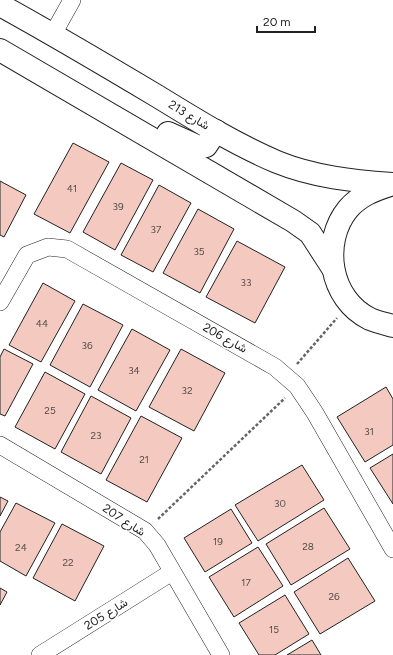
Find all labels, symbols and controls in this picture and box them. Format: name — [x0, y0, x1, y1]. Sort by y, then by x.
scale bar — [257, 8, 315, 34]
text: 20 m — [263, 15, 291, 29]
street label: شارع 213 — [165, 97, 212, 134]
house number: 41 — [67, 182, 77, 195]
house number: 39 — [112, 200, 124, 213]
house number: 37 — [151, 223, 162, 236]
house number: 35 — [193, 245, 205, 258]
house number: 33 — [241, 276, 251, 289]
house number: 44 — [36, 317, 48, 330]
street label: شارع 206 — [200, 320, 250, 358]
house number: 36 — [81, 339, 93, 352]
house number: 34 — [128, 364, 140, 377]
house number: 32 — [181, 384, 193, 397]
house number: 25 — [44, 404, 56, 417]
house number: 31 — [364, 425, 374, 438]
house number: 23 — [90, 429, 102, 442]
house number: 21 — [139, 453, 149, 466]
house number: 30 — [274, 497, 286, 510]
street label: شارع 207 — [99, 501, 148, 541]
house number: 19 — [213, 535, 223, 548]
house number: 28 — [302, 540, 314, 553]
house number: 24 — [15, 541, 27, 554]
house number: 22 — [62, 556, 74, 569]
house number: 17 — [241, 576, 251, 589]
house number: 26 — [328, 590, 340, 603]
street label: شارع 205 — [82, 595, 131, 634]
house number: 15 — [269, 623, 279, 636]

